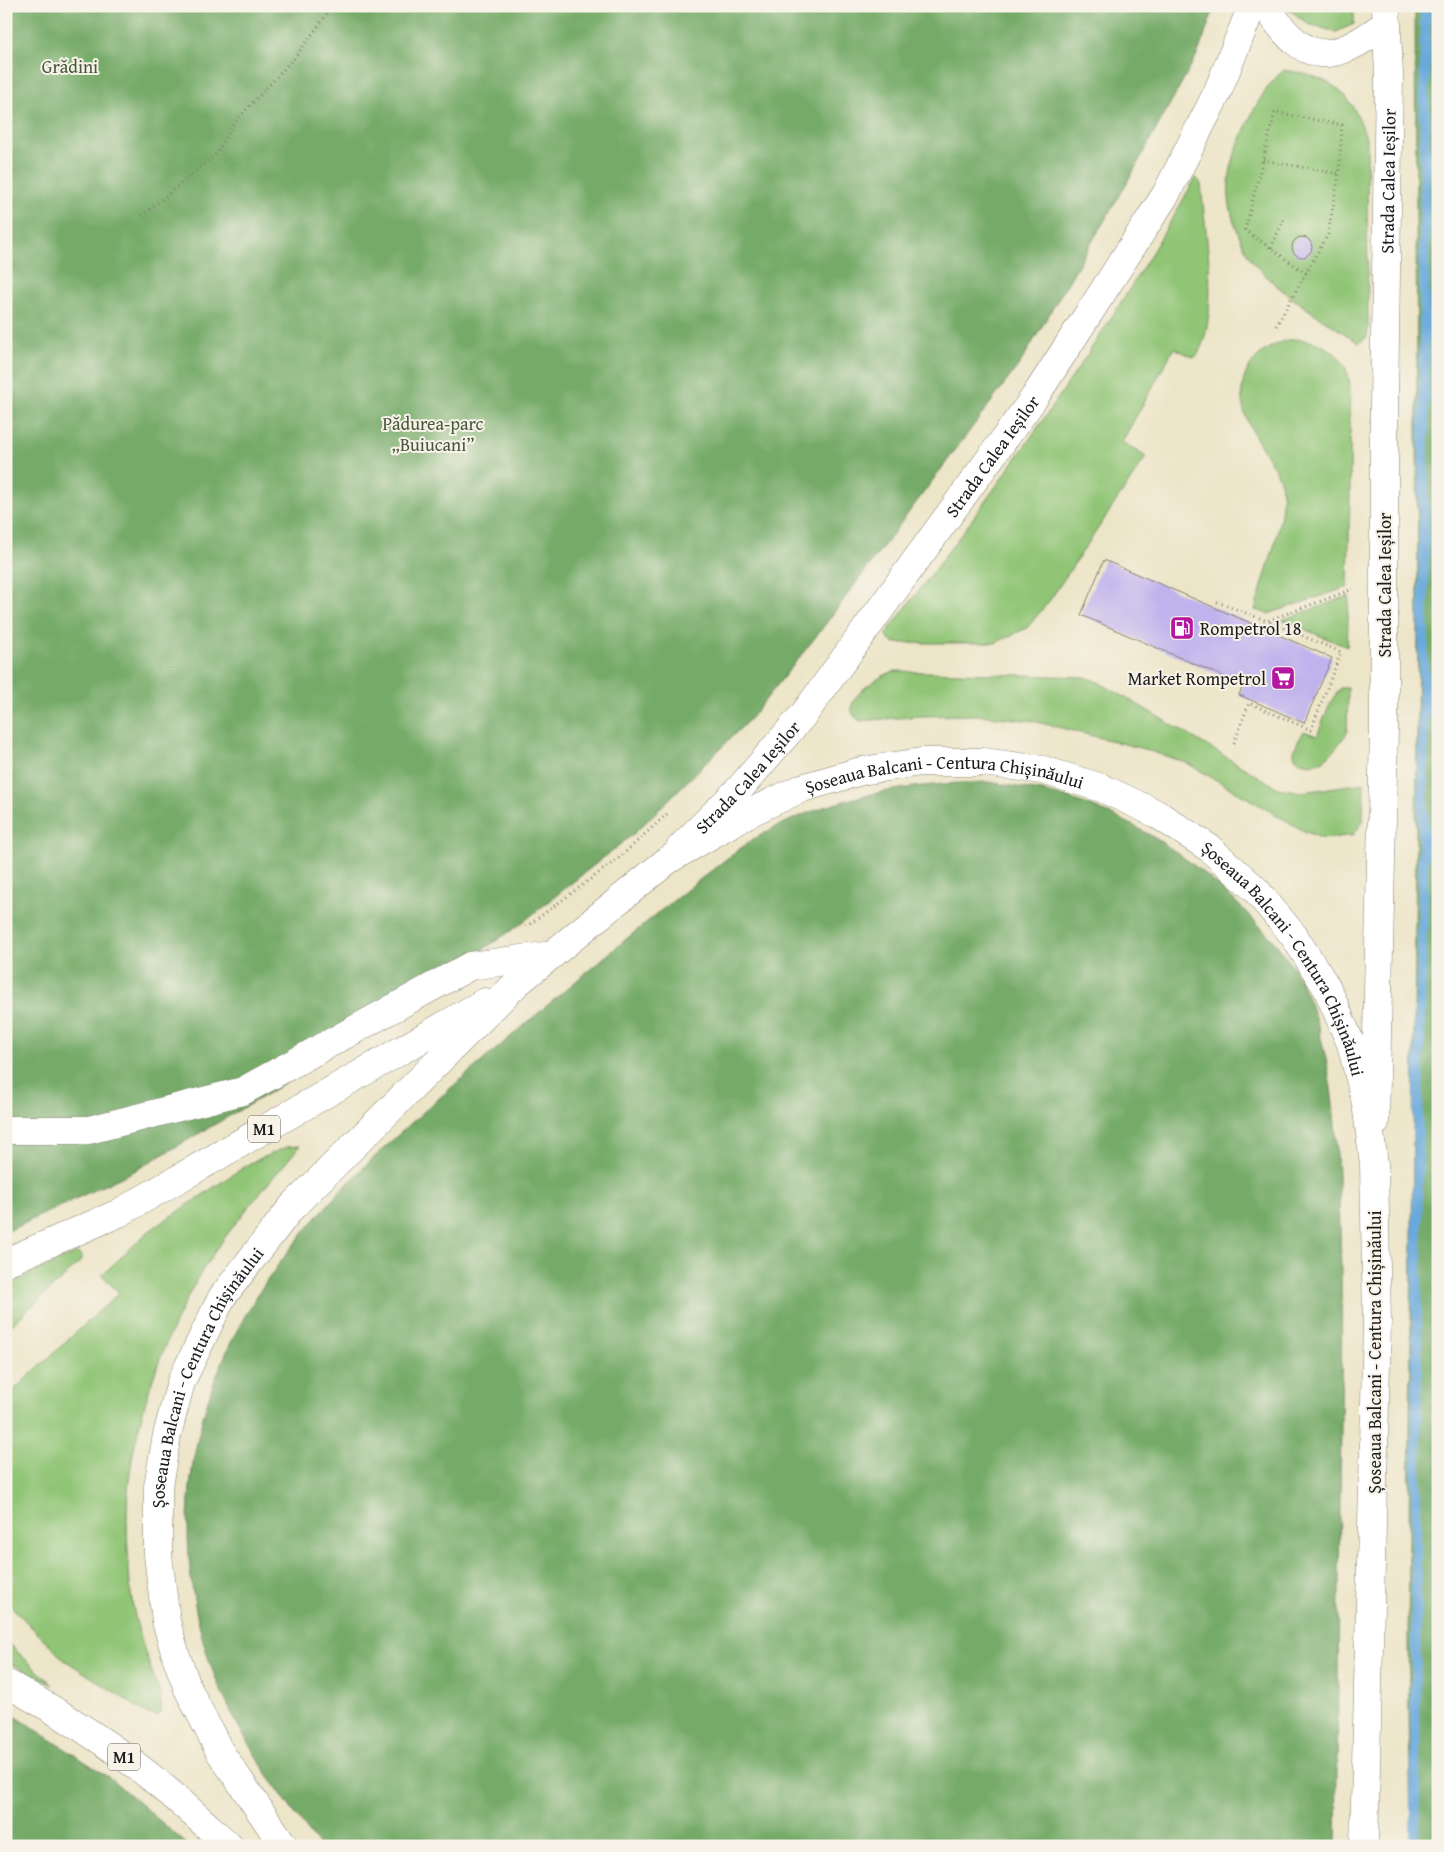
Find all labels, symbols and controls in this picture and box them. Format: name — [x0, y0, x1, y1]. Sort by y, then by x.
park label: Grădini — [42, 53, 98, 80]
street label: Strada Calea Ieșilor — [1373, 108, 1402, 254]
street label: Strada Calea Ieșilor — [938, 389, 1046, 522]
park label: Pădurea-parc „Buiucani” — [382, 410, 484, 458]
street label: Strada Calea Ieșilor — [1371, 512, 1398, 658]
fuel station icon: Rompetrol 18 — [1169, 615, 1195, 641]
place label: Rompetrol 18 — [1200, 615, 1301, 642]
place label: Market Rompetrol — [1128, 665, 1266, 692]
supermarket icon: Market Rompetrol — [1270, 665, 1296, 691]
street label: Strada Calea Ieșilor — [688, 714, 807, 840]
street label: Șoseaua Balcani - Centura Chișinăului — [801, 748, 1087, 800]
street label: Șoseaua Balcani - Centura Chișinăului — [1197, 833, 1372, 1079]
road number: M1 — [248, 1116, 280, 1142]
street label: Șoseaua Balcani - Centura Chișinăului — [1361, 1210, 1388, 1494]
street label: Șoseaua Balcani - Centura Chișinăului — [145, 1241, 270, 1508]
road number: M1 — [108, 1744, 140, 1770]

